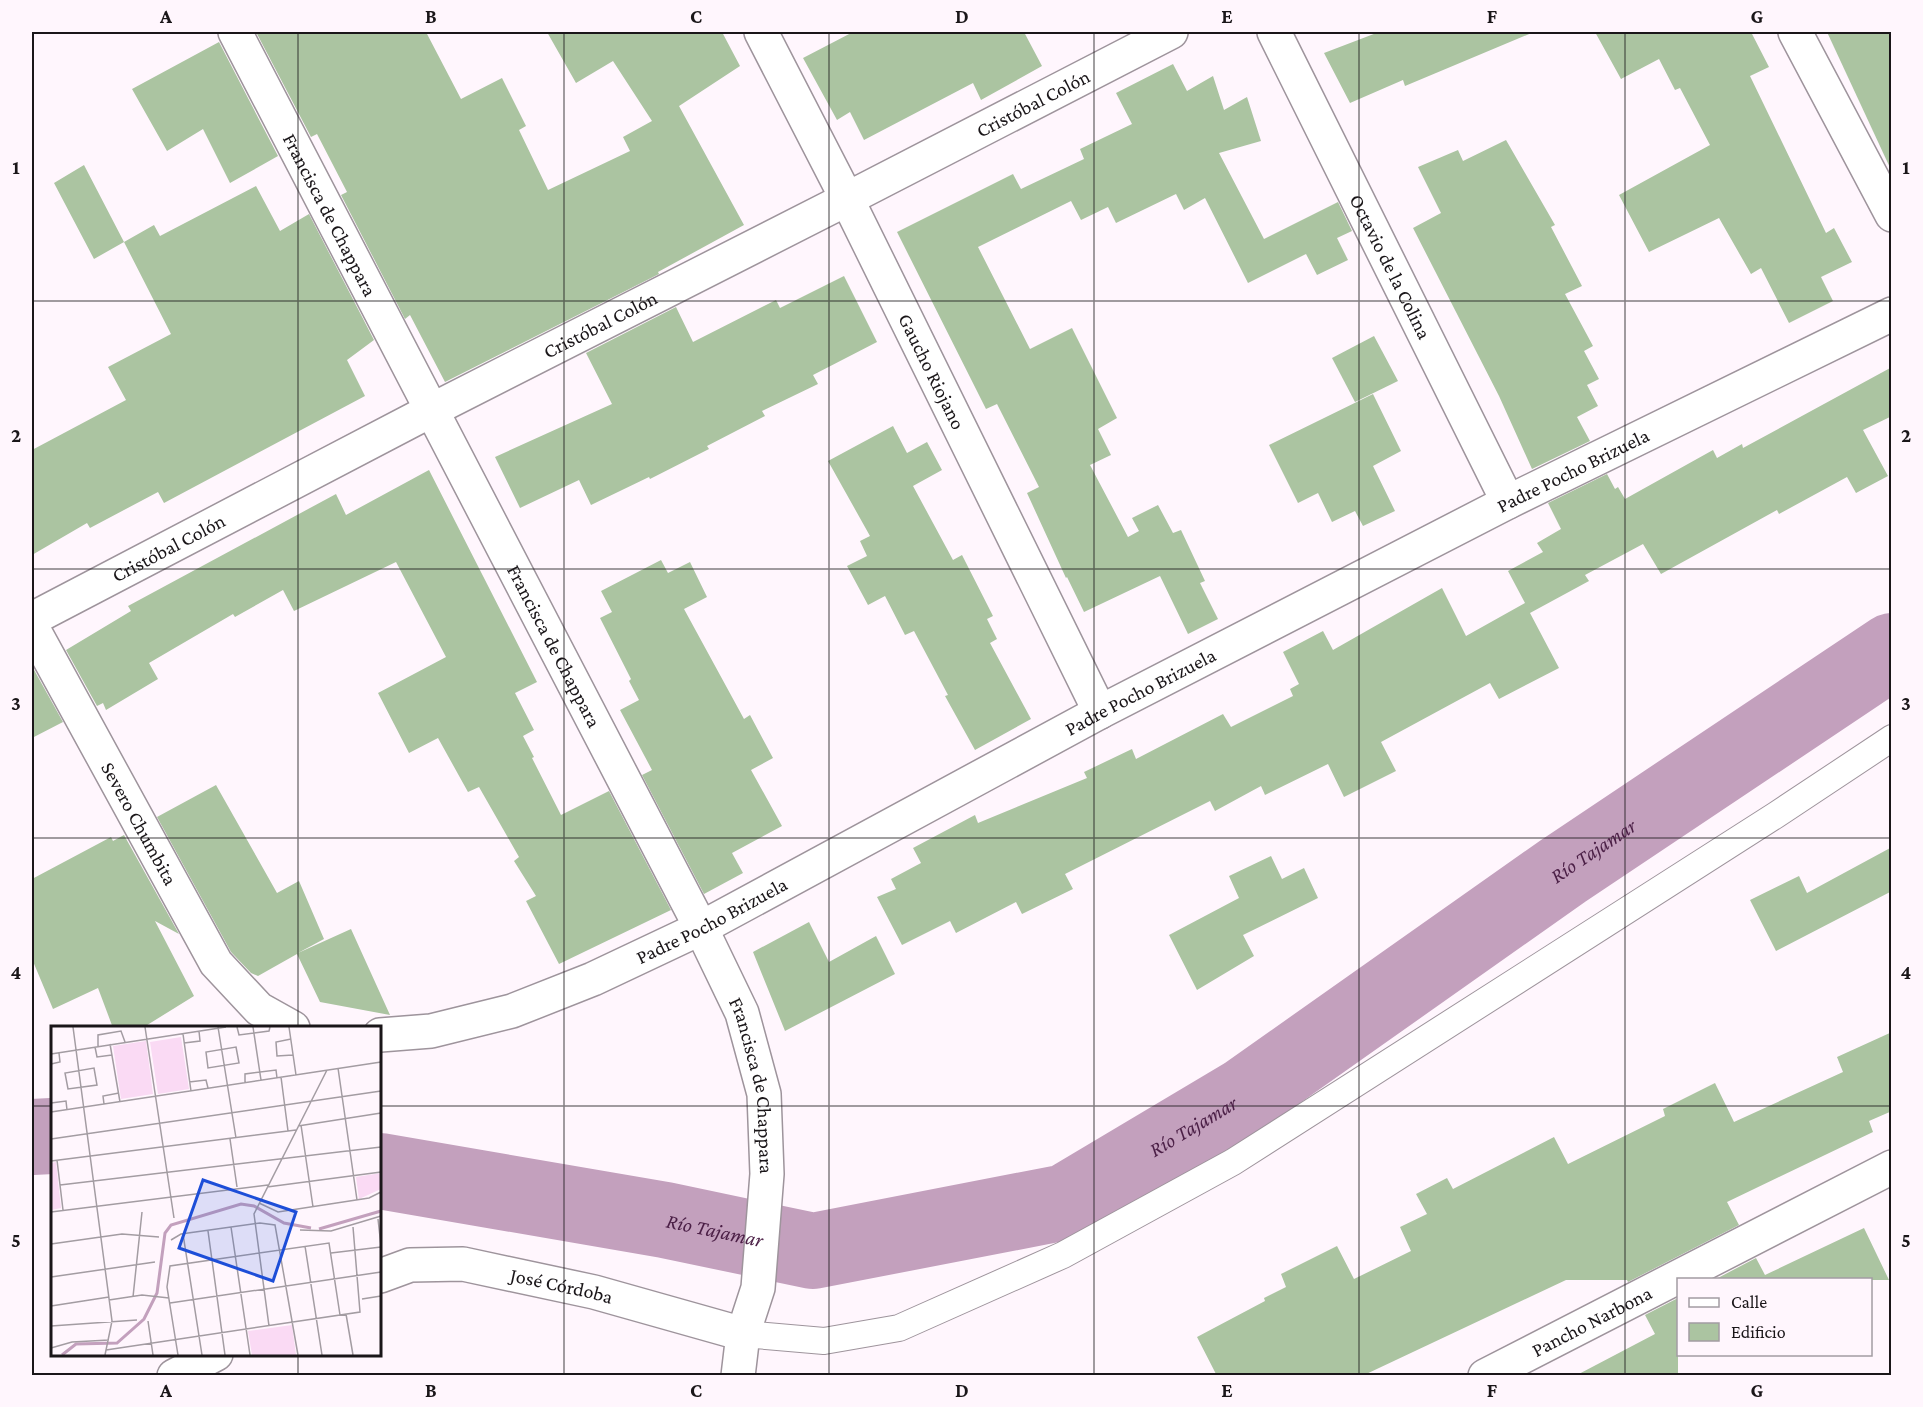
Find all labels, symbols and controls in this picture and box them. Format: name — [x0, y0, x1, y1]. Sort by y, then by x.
text: A — [159, 5, 173, 27]
text: B — [425, 5, 437, 27]
text: C — [690, 5, 702, 27]
text: D — [955, 5, 969, 27]
text: E — [1221, 5, 1233, 27]
text: F — [1487, 5, 1498, 27]
text: G — [1751, 5, 1764, 27]
street label: Cristóbal Colón — [973, 65, 1093, 141]
street label: Francisca de Chappara — [279, 130, 381, 300]
text: 1 — [12, 156, 20, 178]
text: 1 — [1902, 156, 1910, 178]
street label: Octavio de la Colina — [1345, 190, 1436, 343]
street label: Cristóbal Colón — [540, 286, 661, 362]
street label: Gaucho Riojano — [894, 310, 970, 433]
text: 2 — [11, 424, 21, 446]
street label: Padre Pocho Brizuela — [1493, 424, 1653, 517]
text: 2 — [1901, 424, 1911, 446]
street label: Cristóbal Colón — [108, 509, 229, 586]
street label: Francisca de Chappara — [503, 561, 606, 731]
street label: Padre Pocho Brizuela — [1061, 643, 1219, 740]
text: 3 — [11, 692, 21, 714]
text: 3 — [1901, 692, 1911, 714]
street label: Severo Chumbita — [97, 758, 182, 889]
water label: Río Tajamar — [1546, 813, 1641, 888]
street label: Padre Pocho Brizuela — [633, 873, 791, 968]
text: 4 — [11, 961, 22, 983]
text: 4 — [1901, 961, 1912, 983]
street label: Francisca de Chappara — [725, 993, 778, 1174]
inset map — [51, 1026, 381, 1356]
water label: Río Tajamar — [1145, 1091, 1242, 1162]
water label: Río Tajamar — [664, 1209, 766, 1252]
text: 5 — [11, 1229, 21, 1251]
text: 5 — [1901, 1229, 1911, 1251]
street label: José Córdoba — [506, 1263, 616, 1308]
legend — [1677, 1278, 1872, 1356]
street label: Pancho Narbona — [1528, 1281, 1655, 1361]
text: Calle — [1731, 1292, 1767, 1312]
text: Edificio — [1731, 1322, 1786, 1342]
text: A — [159, 1379, 173, 1401]
text: B — [425, 1379, 437, 1401]
text: C — [690, 1379, 702, 1401]
text: D — [955, 1379, 969, 1401]
text: E — [1221, 1379, 1233, 1401]
text: F — [1487, 1379, 1498, 1401]
text: G — [1751, 1379, 1764, 1401]

